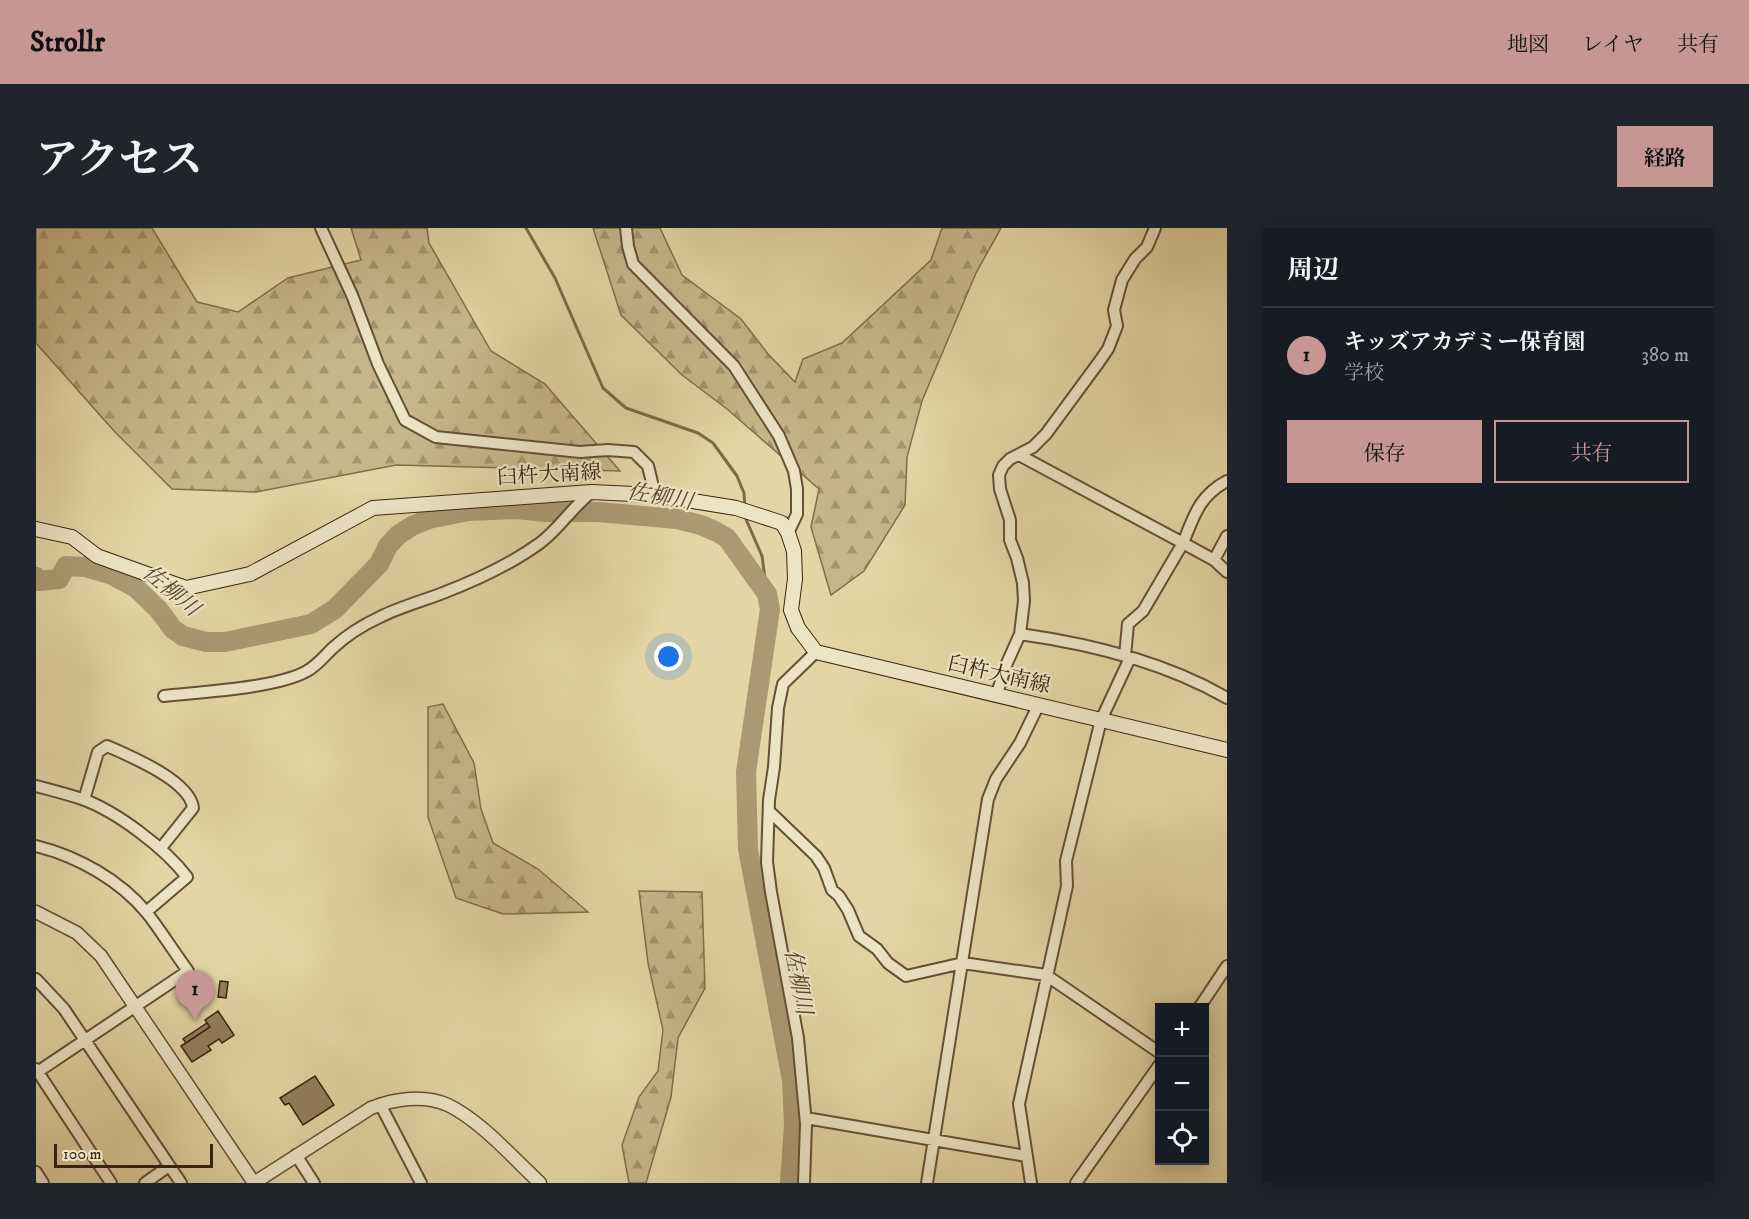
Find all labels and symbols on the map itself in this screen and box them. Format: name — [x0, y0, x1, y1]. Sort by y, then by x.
street label: 臼杵大南線 — [496, 459, 602, 491]
water label: 佐柳川 — [625, 478, 697, 516]
water label: 佐柳川 — [137, 559, 206, 624]
your location — [654, 642, 683, 671]
street label: 臼杵大南線 — [945, 651, 1053, 699]
water label: 佐柳川 — [778, 947, 818, 1019]
pin: 1 — [176, 970, 214, 1020]
scale bar — [54, 1141, 213, 1168]

